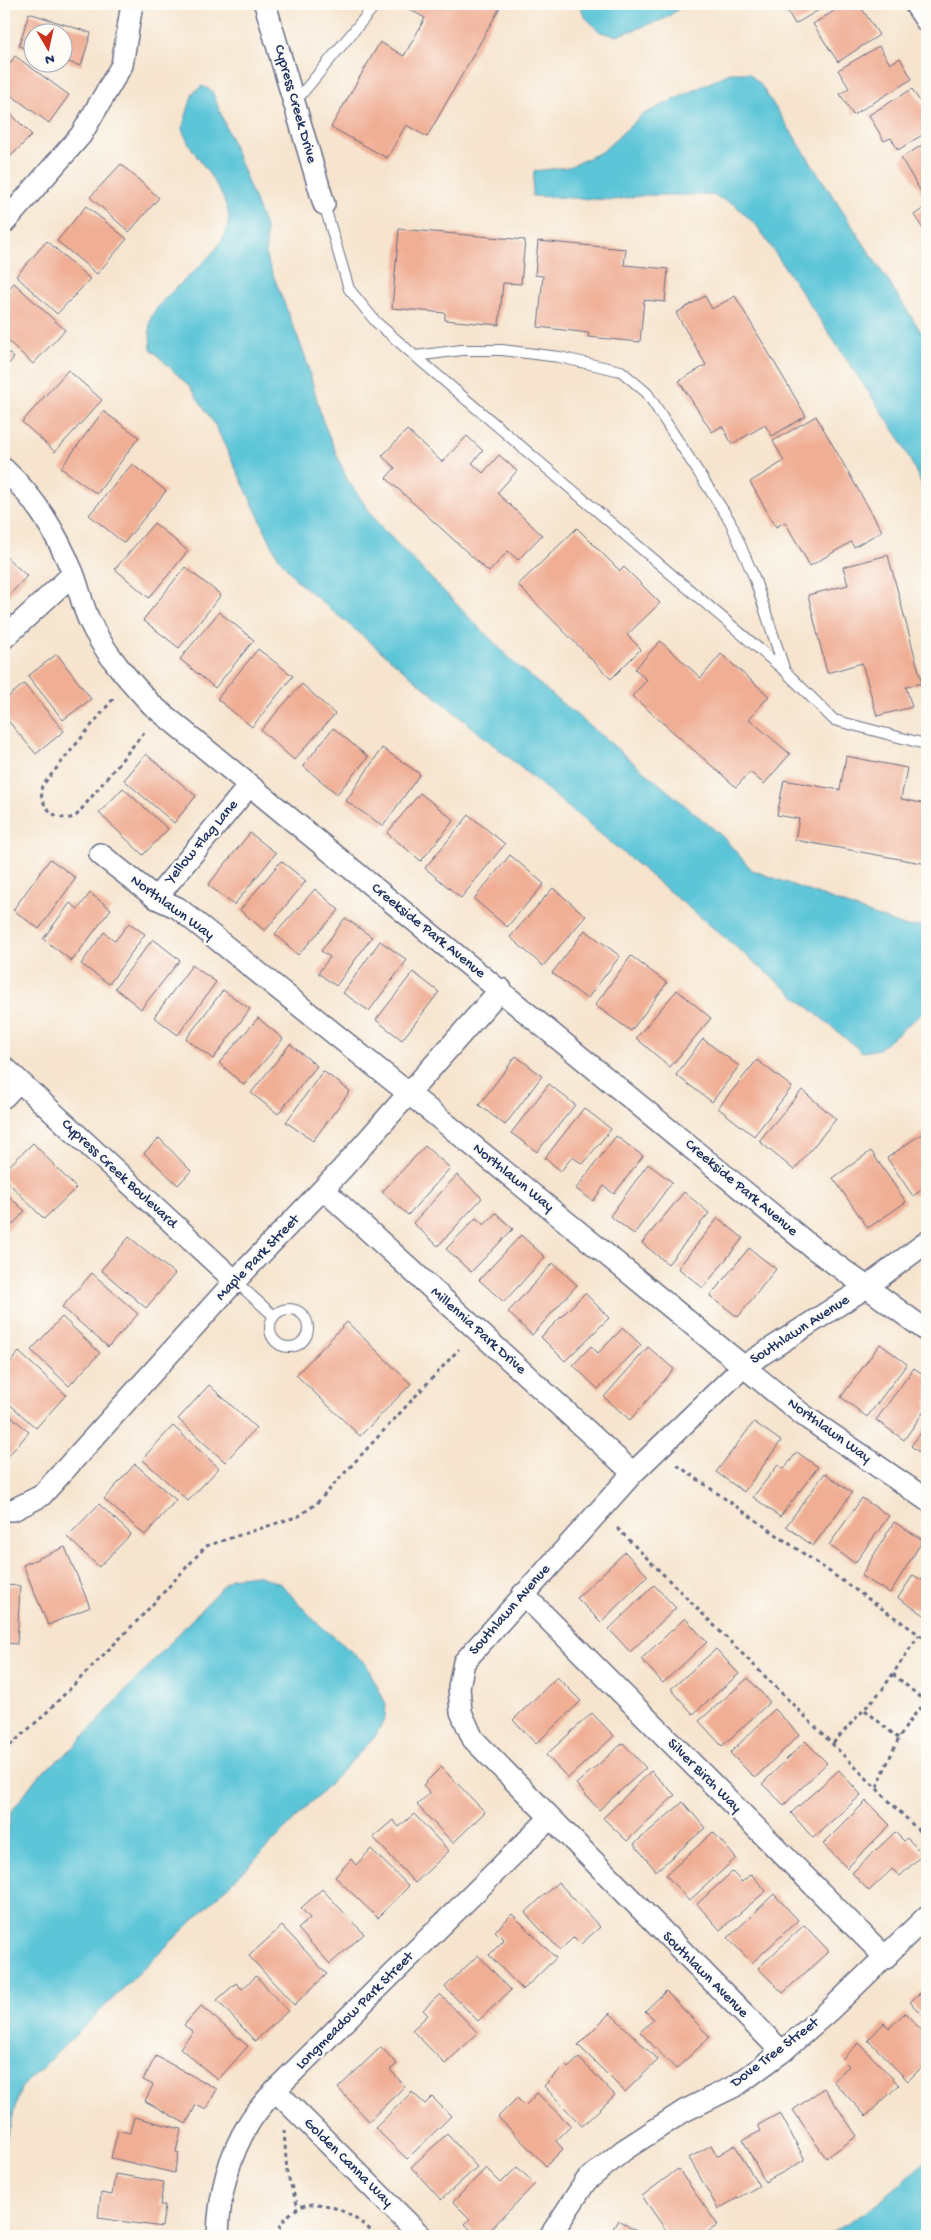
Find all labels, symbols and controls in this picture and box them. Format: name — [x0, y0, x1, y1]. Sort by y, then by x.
north arrow — [22, 22, 72, 72]
street label: Cypress Creek Drive — [269, 43, 321, 166]
text: N — [44, 49, 55, 67]
street label: Yellow Flag Lane — [160, 796, 243, 889]
street label: Northlawn Way — [126, 871, 218, 945]
street label: Creekside Park Avenue — [367, 879, 489, 983]
street label: Cypress Creek Boulevard — [57, 1115, 182, 1233]
street label: Creekside Park Avenue — [681, 1136, 801, 1241]
street label: Northlawn Way — [469, 1140, 558, 1217]
street label: Maple Park Street — [212, 1210, 305, 1305]
street label: Millennia Park Drive — [427, 1283, 530, 1379]
street label: Southlawn Avenue — [747, 1291, 853, 1369]
street label: Northlawn Way — [783, 1394, 875, 1468]
street label: Southlawn Avenue — [465, 1561, 555, 1659]
street label: Silver Birch Way — [663, 1735, 745, 1817]
street label: Southlawn Avenue — [658, 1928, 752, 2022]
street label: Longmeadow Park Street — [292, 1947, 419, 2074]
street label: Dove Tree Street — [727, 2013, 824, 2093]
street label: Golden Canna Way — [300, 2115, 397, 2212]

